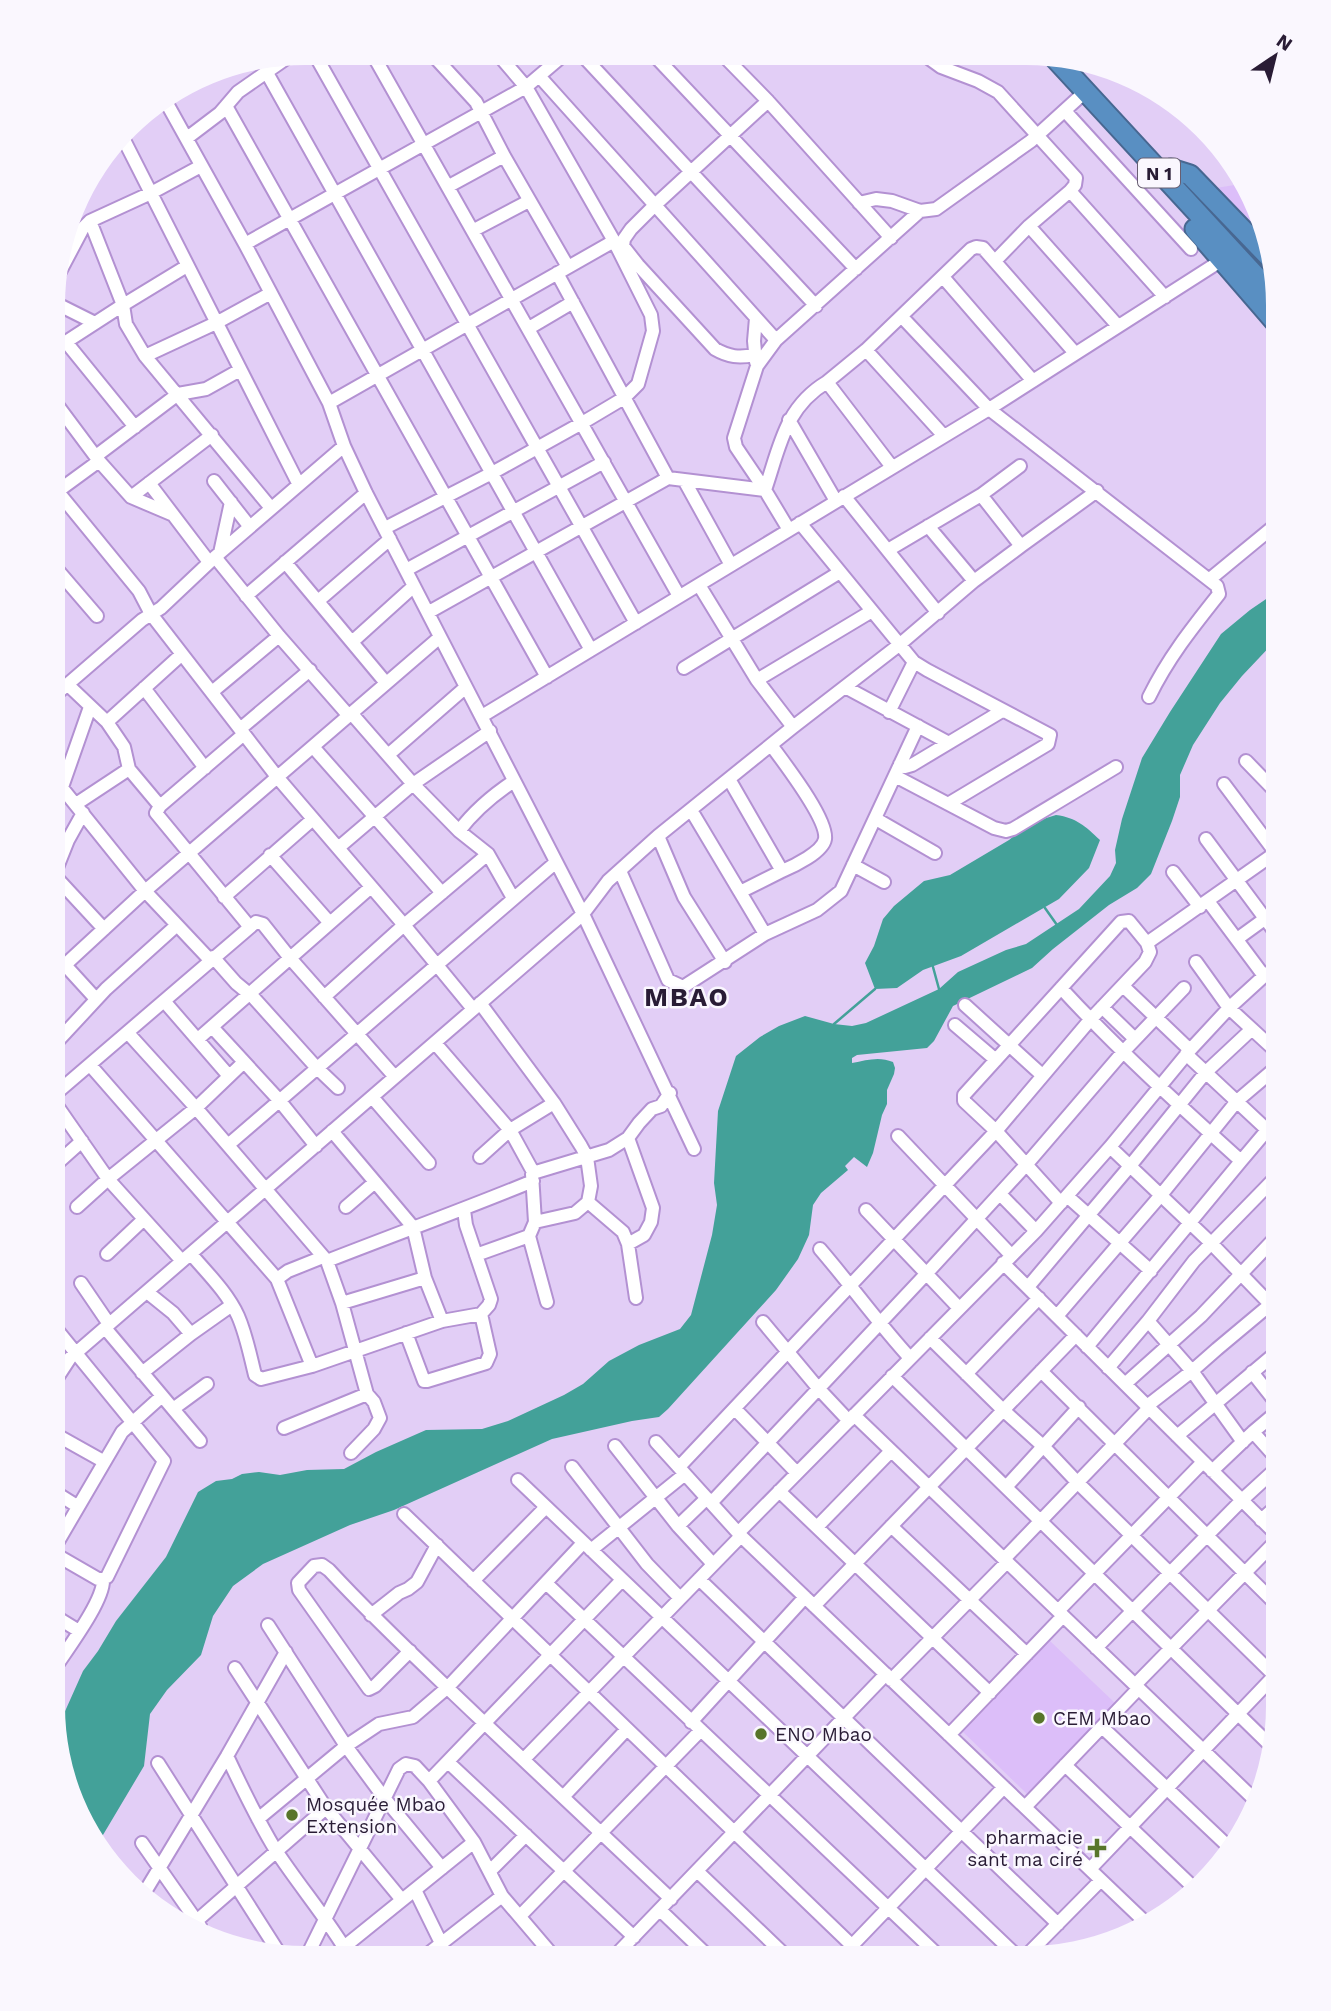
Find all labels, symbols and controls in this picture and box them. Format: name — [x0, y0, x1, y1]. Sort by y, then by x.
north arrow — [1240, 21, 1310, 91]
text: N — [1272, 29, 1297, 56]
road number: N 1 — [1138, 158, 1180, 188]
district label: MBAO — [644, 982, 730, 1012]
place label: CEM Mbao — [1053, 1707, 1151, 1730]
marker: CEM Mbao — [1031, 1710, 1047, 1726]
place label: ENO Mbao — [775, 1723, 872, 1746]
marker: ENO Mbao — [753, 1726, 769, 1742]
place label: Mosquée Mbao Extension — [306, 1793, 446, 1838]
marker: Mosquée Mbao Extension — [284, 1807, 300, 1823]
place label: pharmacie sant ma ciré — [967, 1826, 1083, 1871]
marker: pharmacie sant ma ciré — [1089, 1840, 1105, 1856]

